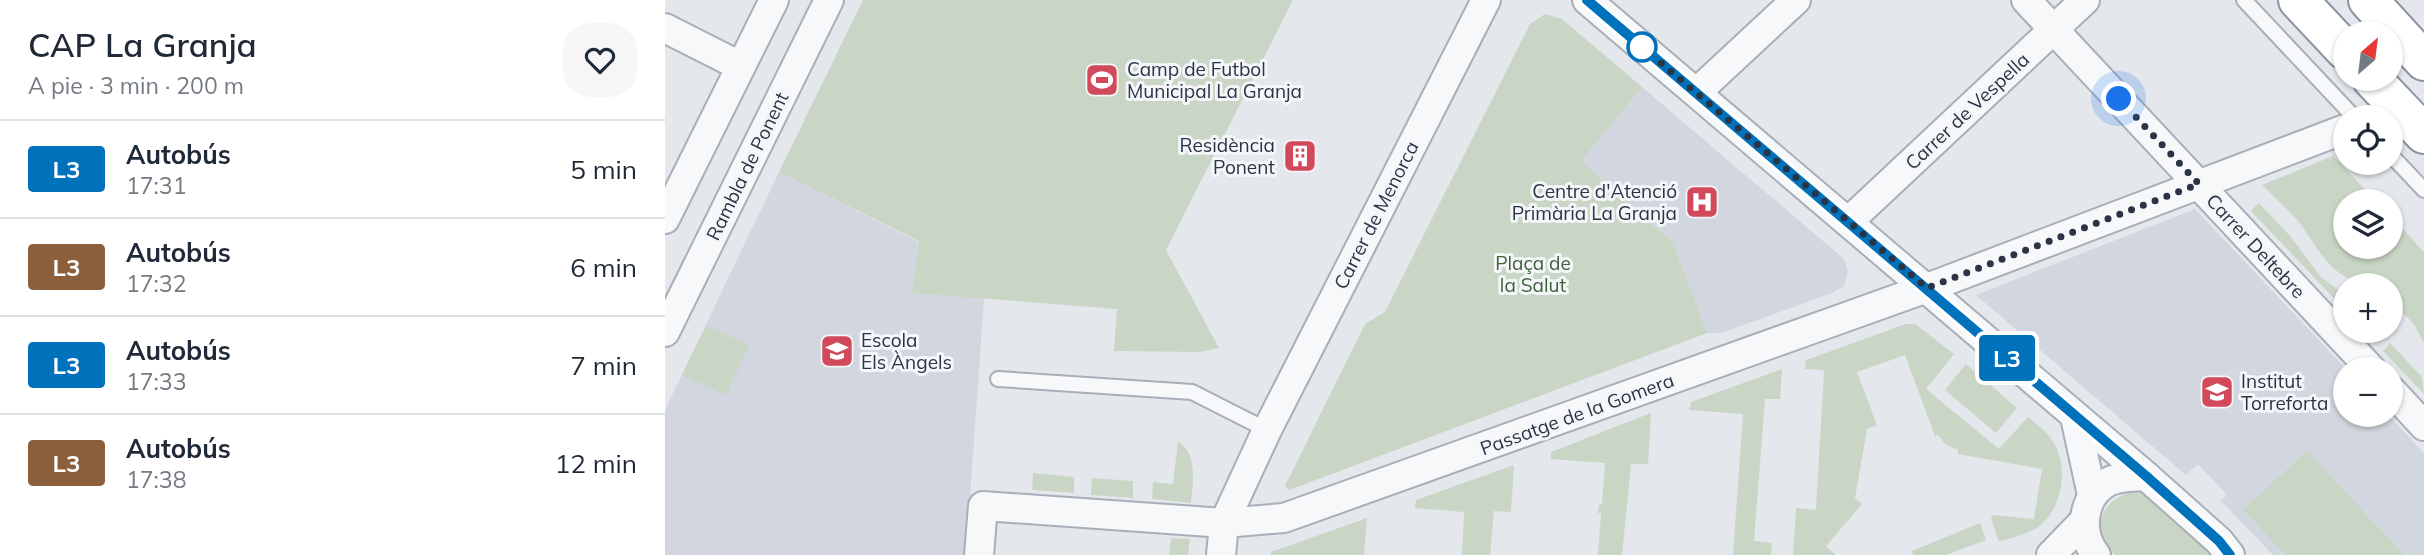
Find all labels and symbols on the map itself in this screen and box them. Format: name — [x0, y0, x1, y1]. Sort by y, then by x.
north arrow — [2333, 21, 2403, 91]
unlabelled marker — [1627, 32, 1657, 62]
street label: Carrer de Vespella — [1900, 47, 2034, 175]
place label: Camp de Futbol Municipal La Granja — [1127, 57, 1302, 103]
sports icon: Camp de Futbol Municipal La Granja — [1083, 61, 1121, 99]
your location — [2101, 81, 2136, 116]
street label: Rambla de Ponent — [701, 88, 793, 244]
place label: Residència Ponent — [1180, 133, 1275, 179]
building icon: Residència Ponent — [1281, 137, 1319, 175]
street label: Carrer de Menorca — [1328, 137, 1424, 293]
place label: Centre d'Atenció Primària La Granja — [1512, 179, 1677, 225]
hospital icon: Centre d'Atenció Primària La Granja — [1683, 183, 1721, 221]
street label: Carrer Deltebre — [2201, 189, 2311, 303]
park label: Plaça de la Salut — [1495, 251, 1571, 297]
place label: Escola Els Àngels — [861, 328, 952, 374]
school or university icon: Escola Els Àngels — [818, 332, 856, 370]
line badge: L3 — [1975, 335, 2039, 381]
street label: Passatge de la Gomera — [1477, 368, 1677, 460]
place label: Institut Torreforta — [2241, 369, 2328, 415]
school or university icon: Institut Torreforta — [2198, 373, 2236, 411]

